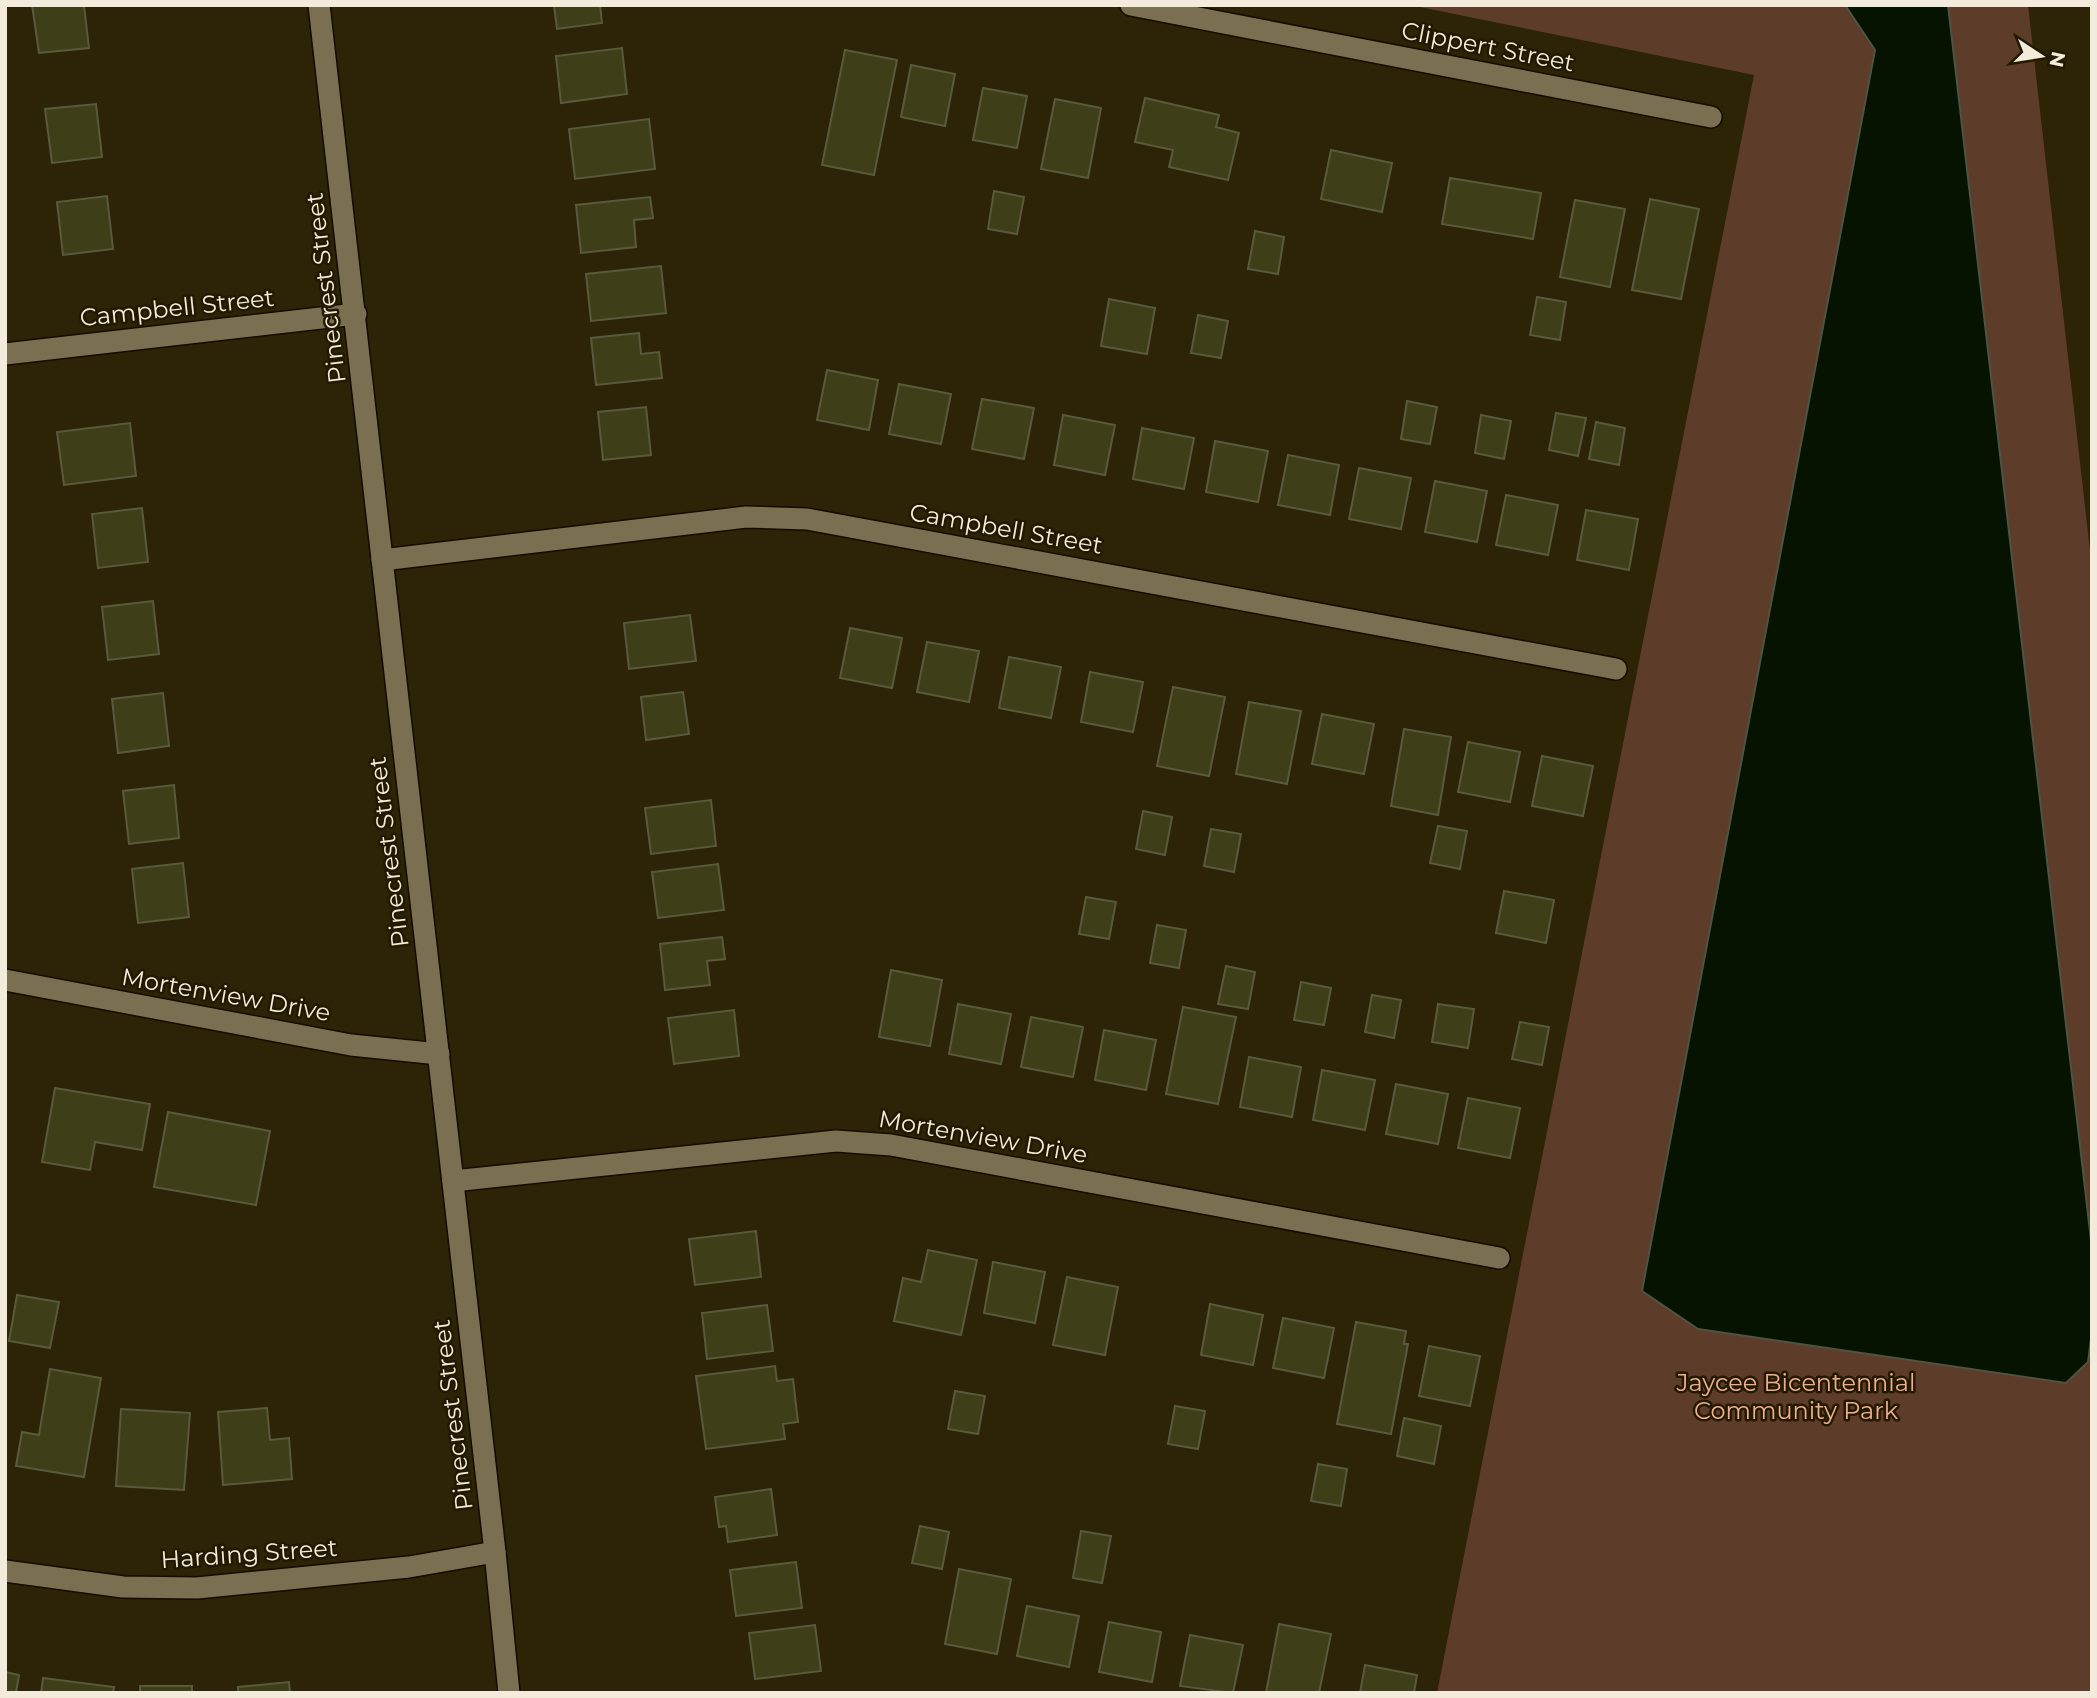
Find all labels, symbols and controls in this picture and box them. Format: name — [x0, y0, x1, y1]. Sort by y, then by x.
street label: Clippert Street — [1399, 16, 1577, 78]
north arrow — [2006, 21, 2076, 91]
text: N — [2044, 50, 2070, 69]
street label: Pinecrest Street — [299, 191, 352, 385]
street label: Campbell Street — [78, 283, 276, 332]
street label: Campbell Street — [907, 497, 1105, 560]
street label: Pinecrest Street — [362, 755, 415, 949]
street label: Mortenview Drive — [119, 962, 333, 1027]
street label: Mortenview Drive — [876, 1104, 1090, 1169]
street label: Pinecrest Street — [426, 1318, 479, 1512]
park label: Jaycee Bicentennial Community Park — [1676, 1368, 1915, 1425]
street label: Harding Street — [160, 1533, 339, 1574]

